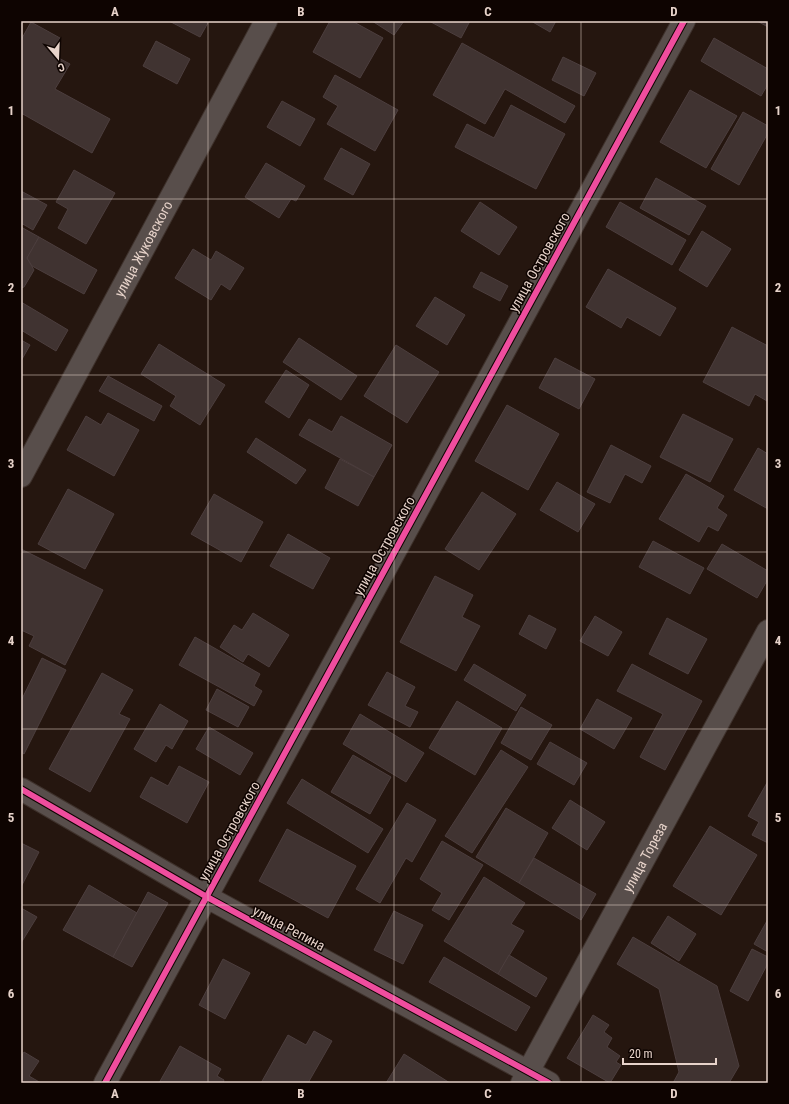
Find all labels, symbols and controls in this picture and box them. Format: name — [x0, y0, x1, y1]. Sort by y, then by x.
text: A — [111, 4, 119, 19]
text: B — [297, 4, 305, 19]
text: C — [484, 4, 492, 19]
text: D — [670, 4, 678, 19]
north arrow — [38, 38, 78, 78]
text: С — [56, 60, 66, 74]
text: 1 — [8, 103, 14, 118]
text: 1 — [775, 103, 781, 118]
street label: улица Жуковского — [111, 198, 176, 300]
street label: улица Островского — [505, 210, 573, 314]
text: 2 — [8, 280, 15, 295]
text: 2 — [775, 280, 782, 295]
text: 3 — [8, 456, 14, 471]
text: 3 — [775, 456, 781, 471]
street label: улица Островского — [350, 494, 418, 598]
text: 4 — [8, 633, 15, 648]
text: 4 — [775, 633, 782, 648]
street label: улица Островского — [195, 779, 263, 883]
text: 5 — [8, 810, 15, 825]
text: 5 — [775, 810, 782, 825]
street label: улица Тореза — [619, 820, 670, 895]
street label: улица Репина — [250, 902, 328, 954]
text: 6 — [8, 986, 15, 1001]
text: 6 — [775, 986, 782, 1001]
scale bar — [623, 1040, 716, 1066]
text: 20 m — [629, 1047, 653, 1061]
text: A — [111, 1086, 119, 1101]
text: B — [297, 1086, 305, 1101]
text: C — [484, 1086, 492, 1101]
text: D — [670, 1086, 678, 1101]

